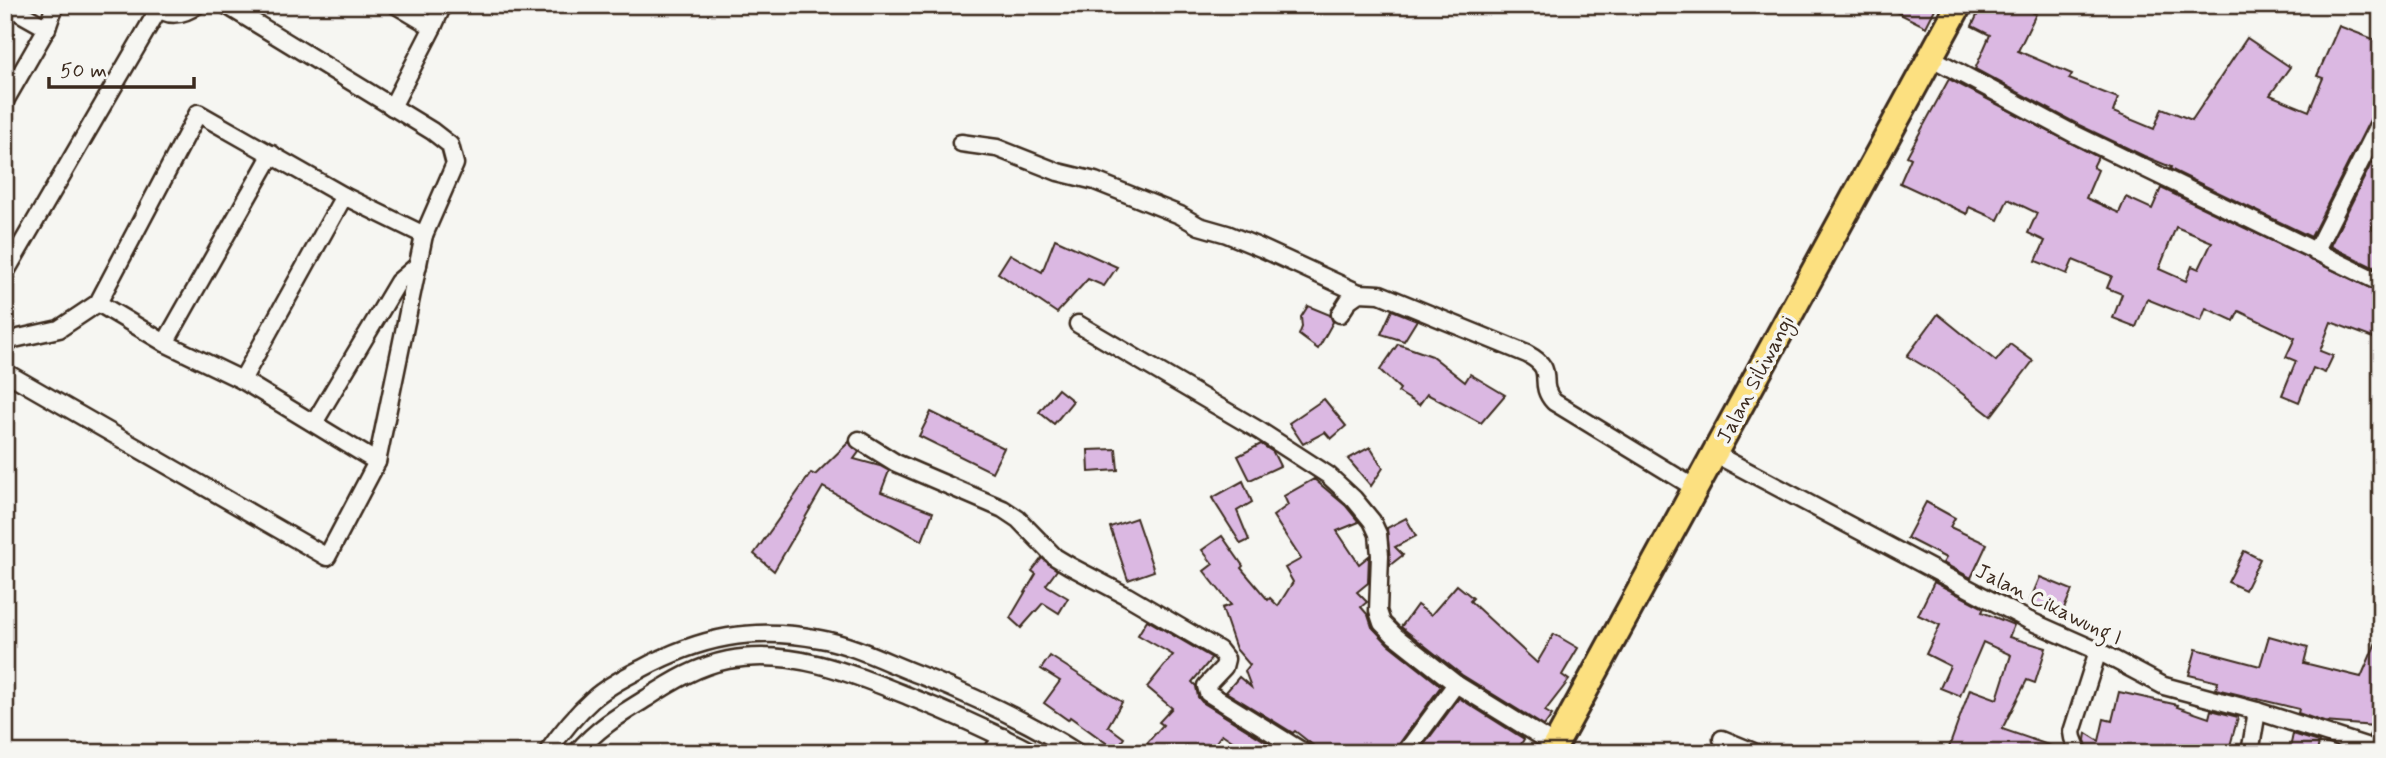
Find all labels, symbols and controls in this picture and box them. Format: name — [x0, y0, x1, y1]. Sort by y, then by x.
scale bar — [49, 46, 194, 90]
text: 50 m — [60, 57, 107, 85]
street label: Jalan Siliwangi — [1710, 310, 1802, 449]
street label: Jalan Cikawung I — [1970, 557, 2126, 654]

